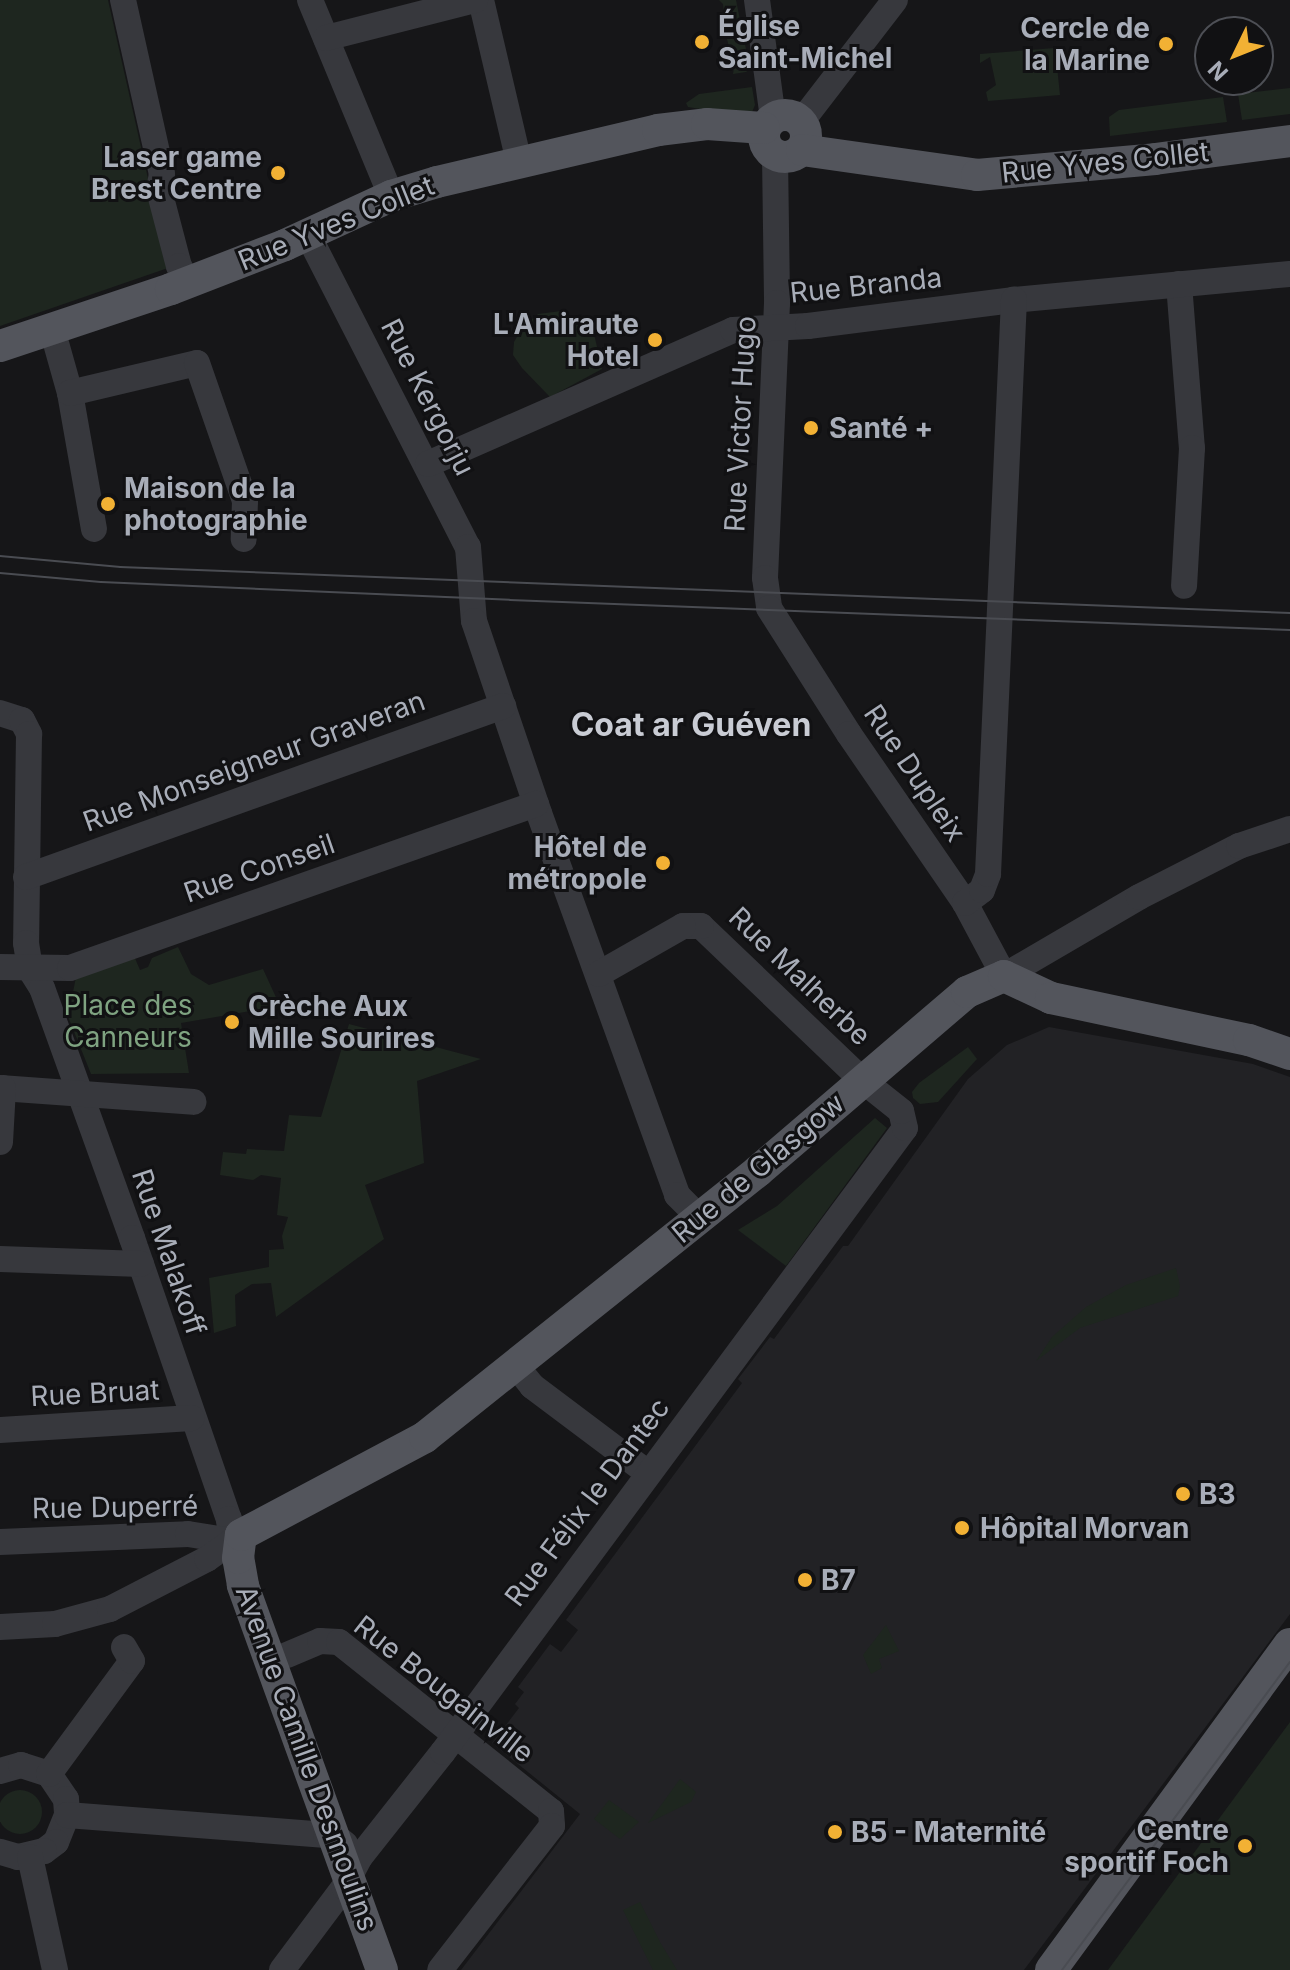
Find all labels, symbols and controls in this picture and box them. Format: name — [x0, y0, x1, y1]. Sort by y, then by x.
place label: Église Saint-Michel — [718, 9, 892, 75]
place label: Cercle de la Marine — [1020, 11, 1150, 77]
north arrow — [1194, 16, 1274, 96]
marker: Église Saint-Michel — [693, 33, 711, 51]
marker: Cercle de la Marine — [1157, 35, 1175, 53]
text: N — [1203, 56, 1233, 86]
street label: Rue Yves Collet — [1000, 134, 1210, 190]
place label: Laser game Brest Centre — [91, 140, 262, 206]
marker: Laser game Brest Centre — [269, 164, 287, 182]
street label: Rue Yves Collet — [233, 168, 439, 278]
street label: Rue Branda — [788, 260, 944, 310]
place label: L'Amiraute Hotel — [493, 307, 639, 373]
street label: Rue Kergorju — [374, 313, 482, 481]
street label: Rue Victor Hugo — [718, 315, 762, 533]
marker: L'Amiraute Hotel — [646, 331, 664, 349]
place label: Santé + — [829, 411, 933, 445]
marker: Santé + — [800, 417, 822, 439]
place label: Maison de la photographie — [124, 471, 308, 537]
marker: Maison de la photographie — [99, 495, 117, 513]
street label: Rue Monseigneur Graveran — [78, 683, 430, 839]
street label: Rue Dupleix — [857, 698, 973, 848]
district label: Coat ar Guéven — [571, 706, 811, 744]
street label: Rue Conseil — [179, 827, 339, 909]
place label: Hôtel de métropole — [508, 830, 647, 896]
marker: Hôtel de métropole — [654, 854, 672, 872]
street label: Rue Malherbe — [722, 900, 878, 1052]
park label: Place des Canneurs — [64, 988, 192, 1054]
place label: Crèche Aux Mille Sourires — [248, 989, 435, 1055]
marker: Crèche Aux Mille Sourires — [223, 1013, 241, 1031]
street label: Rue de Glasgow — [665, 1086, 851, 1250]
street label: Rue Malakoff — [125, 1165, 213, 1339]
street label: Rue Bruat — [30, 1373, 160, 1413]
street label: Rue Félix le Dantec — [498, 1391, 676, 1613]
place label: B3 — [1199, 1477, 1236, 1511]
marker: B3 — [1174, 1485, 1192, 1503]
street label: Rue Duperré — [32, 1489, 198, 1525]
place label: Hôpital Morvan — [980, 1511, 1189, 1545]
marker: Hôpital Morvan — [951, 1517, 973, 1539]
place label: B7 — [821, 1563, 856, 1597]
marker: B7 — [796, 1571, 814, 1589]
street label: Avenue Camille Desmoulins — [229, 1581, 385, 1935]
street label: Rue Bougainville — [348, 1608, 540, 1770]
place label: Centre sportif Foch — [1064, 1813, 1229, 1879]
place label: B5 - Maternité — [851, 1815, 1046, 1849]
marker: B5 - Maternité — [826, 1823, 844, 1841]
marker: Centre sportif Foch — [1236, 1837, 1254, 1855]

